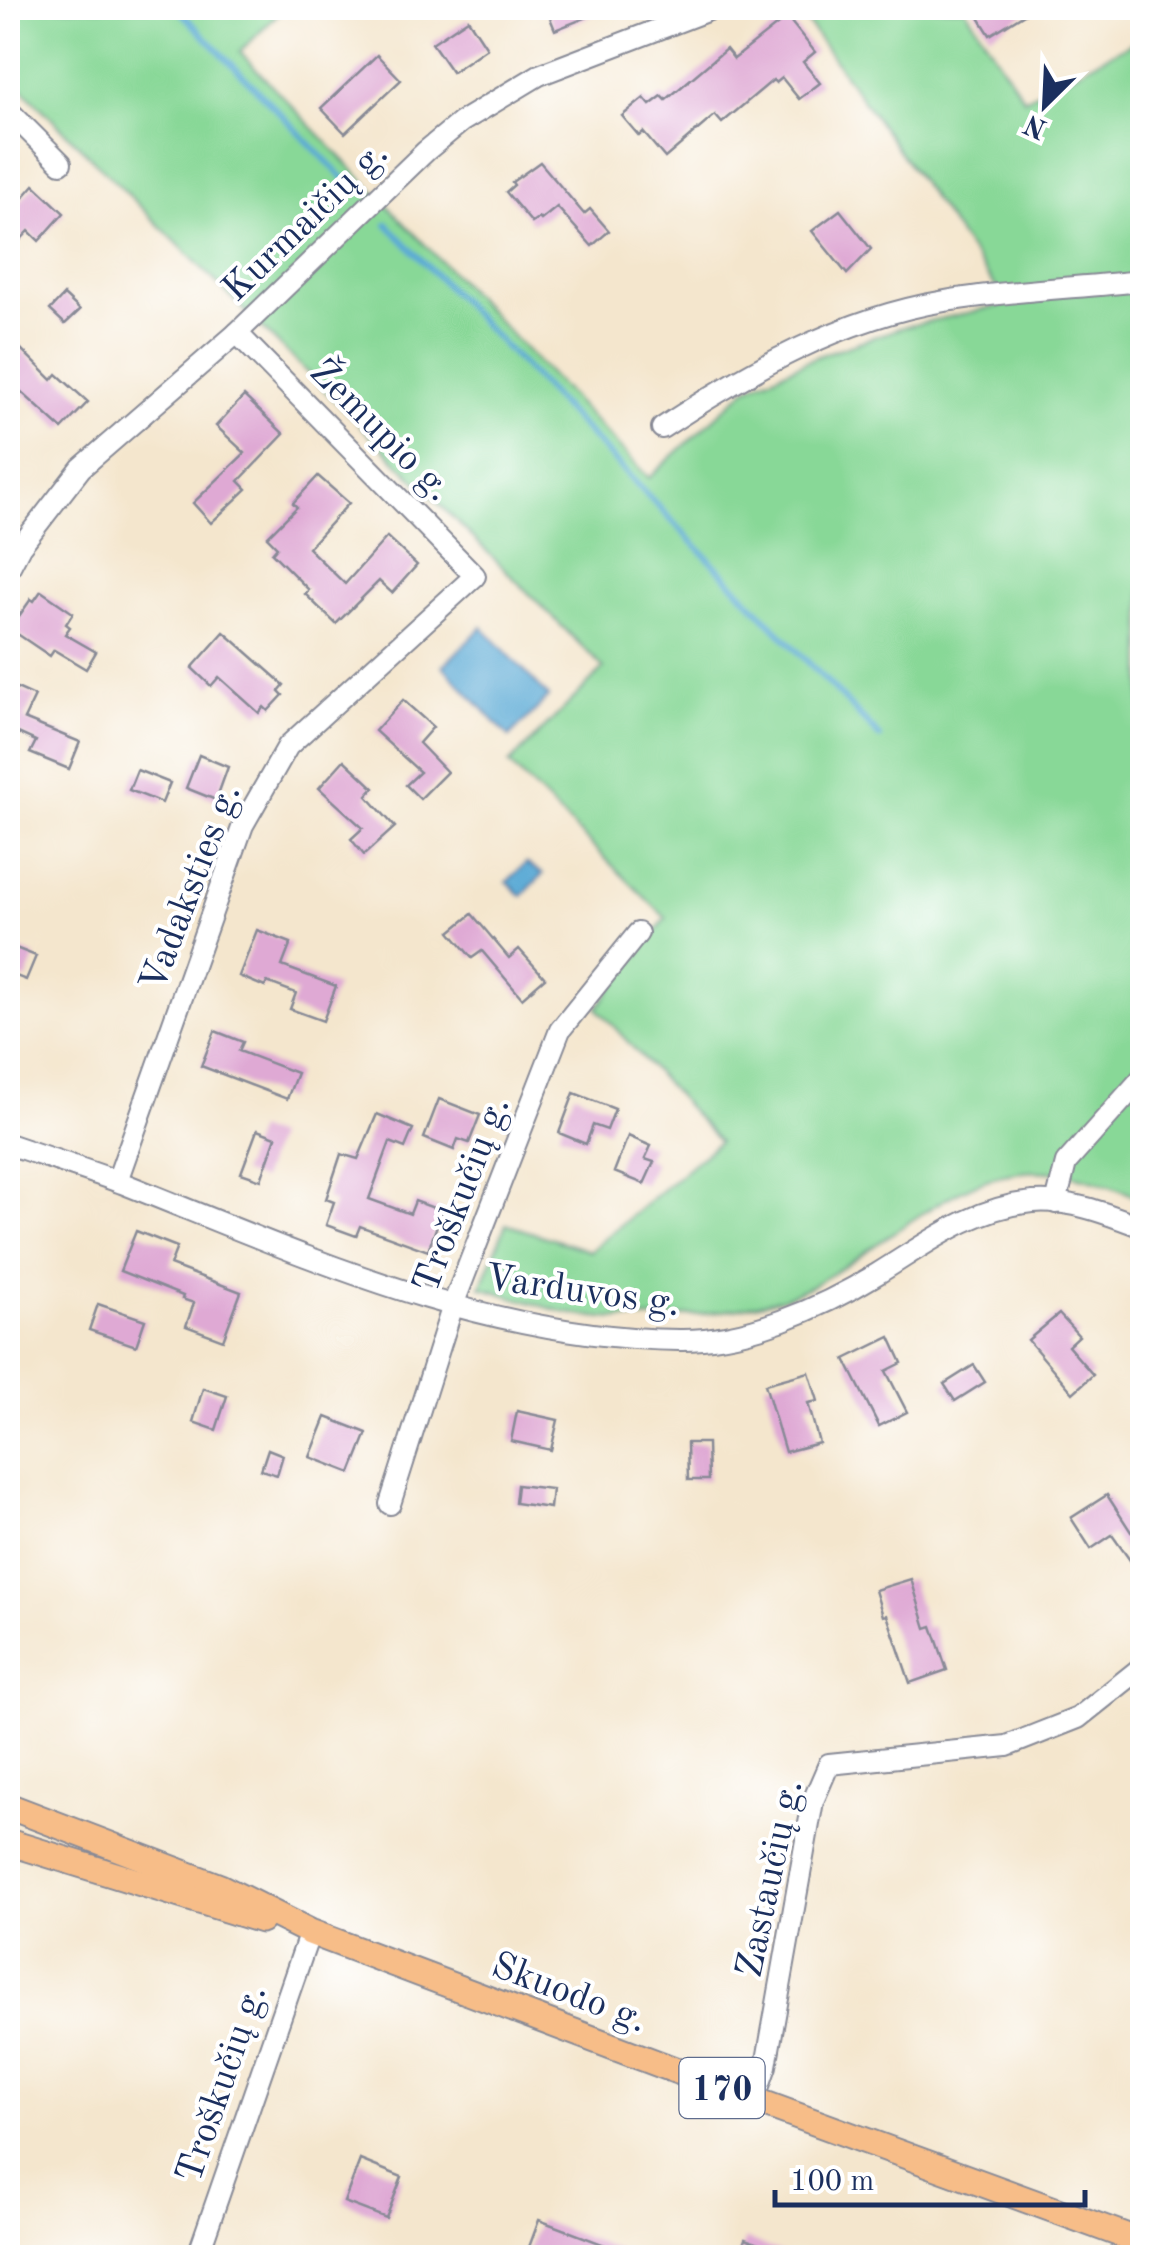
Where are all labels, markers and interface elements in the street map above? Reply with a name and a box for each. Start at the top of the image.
north arrow [995,55,1095,155]
text: N [1020,108,1052,142]
street label: Kurmaičių g. [216,135,396,310]
street label: Žemupio g. [302,348,463,509]
street label: Vadaksties g. [135,779,249,997]
street label: Troškučių g. [408,1092,518,1299]
street label: Varduvos g. [483,1260,682,1324]
street label: Zastaučių g. [731,1776,810,1981]
street label: Skuodo g. [486,1947,652,2041]
street label: Troškučių g. [171,1980,275,2188]
road number: 170 [680,2058,764,2118]
scale bar [775,2145,1085,2207]
text: 100 m [790,2167,874,2197]

